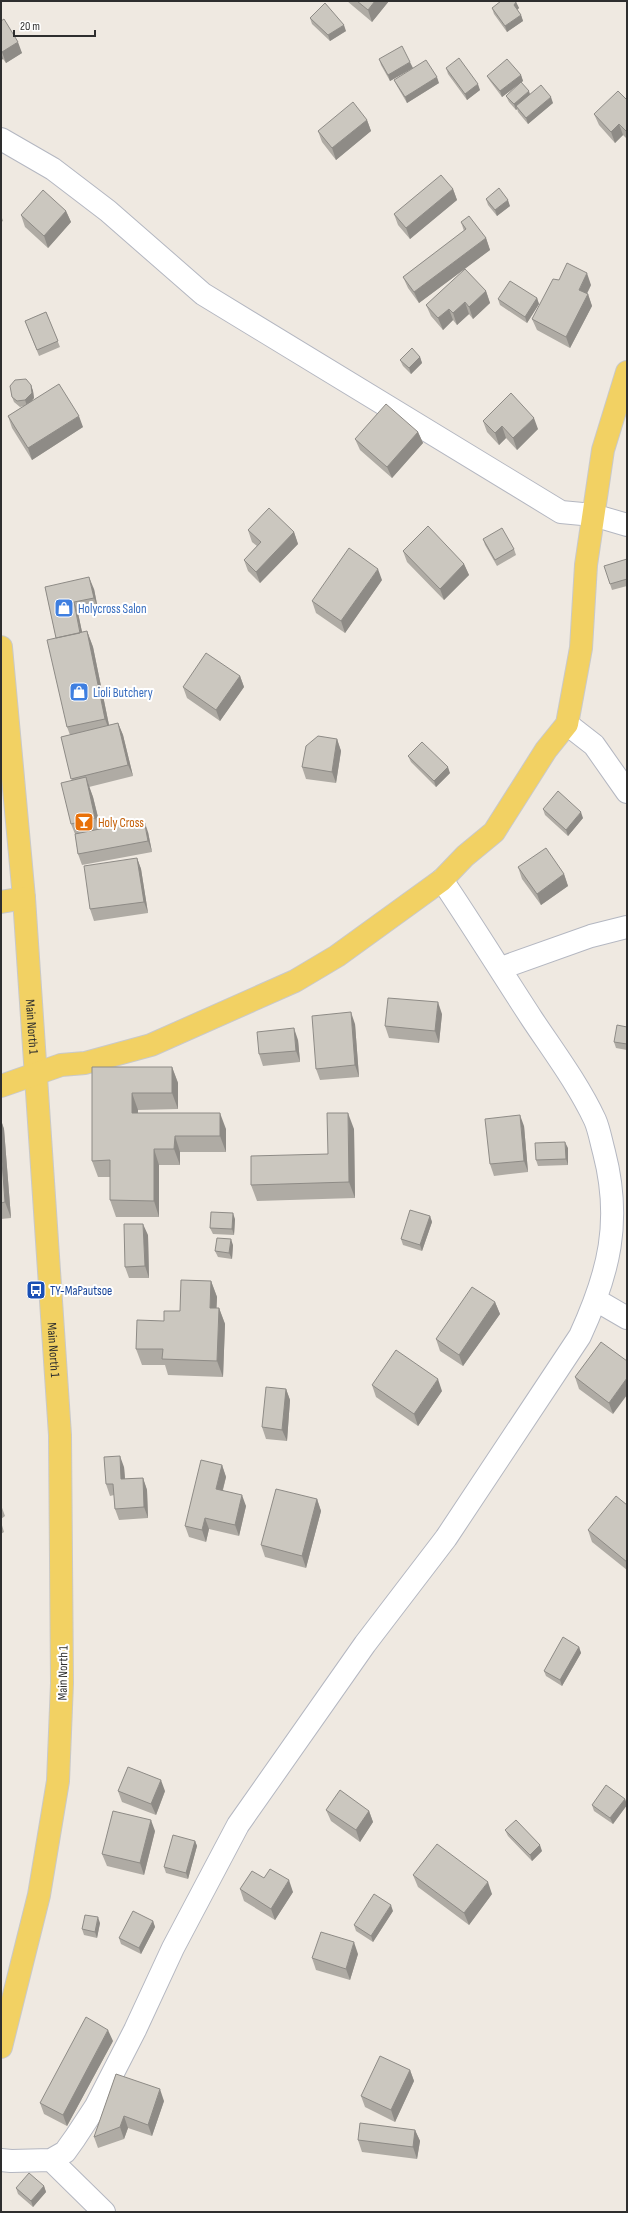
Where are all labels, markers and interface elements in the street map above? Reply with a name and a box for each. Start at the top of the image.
scale bar [14,12,95,38]
text: 20 m [20,19,40,34]
shop icon: Holycross Salon [53,597,75,619]
place label: Holycross Salon [78,601,147,617]
shop icon: Lioli Butchery [68,681,90,703]
place label: Lioli Butchery [93,685,153,701]
bar icon: Holy Cross [73,811,95,833]
place label: Holy Cross [98,815,144,831]
street label: Main North 1 [22,999,41,1055]
bus stop icon: TY-MaPautsoe [25,1279,47,1301]
place label: TY-MaPautsoe [50,1283,112,1299]
street label: Main North 1 [43,1322,63,1378]
street label: Main North 1 [55,1645,71,1701]

